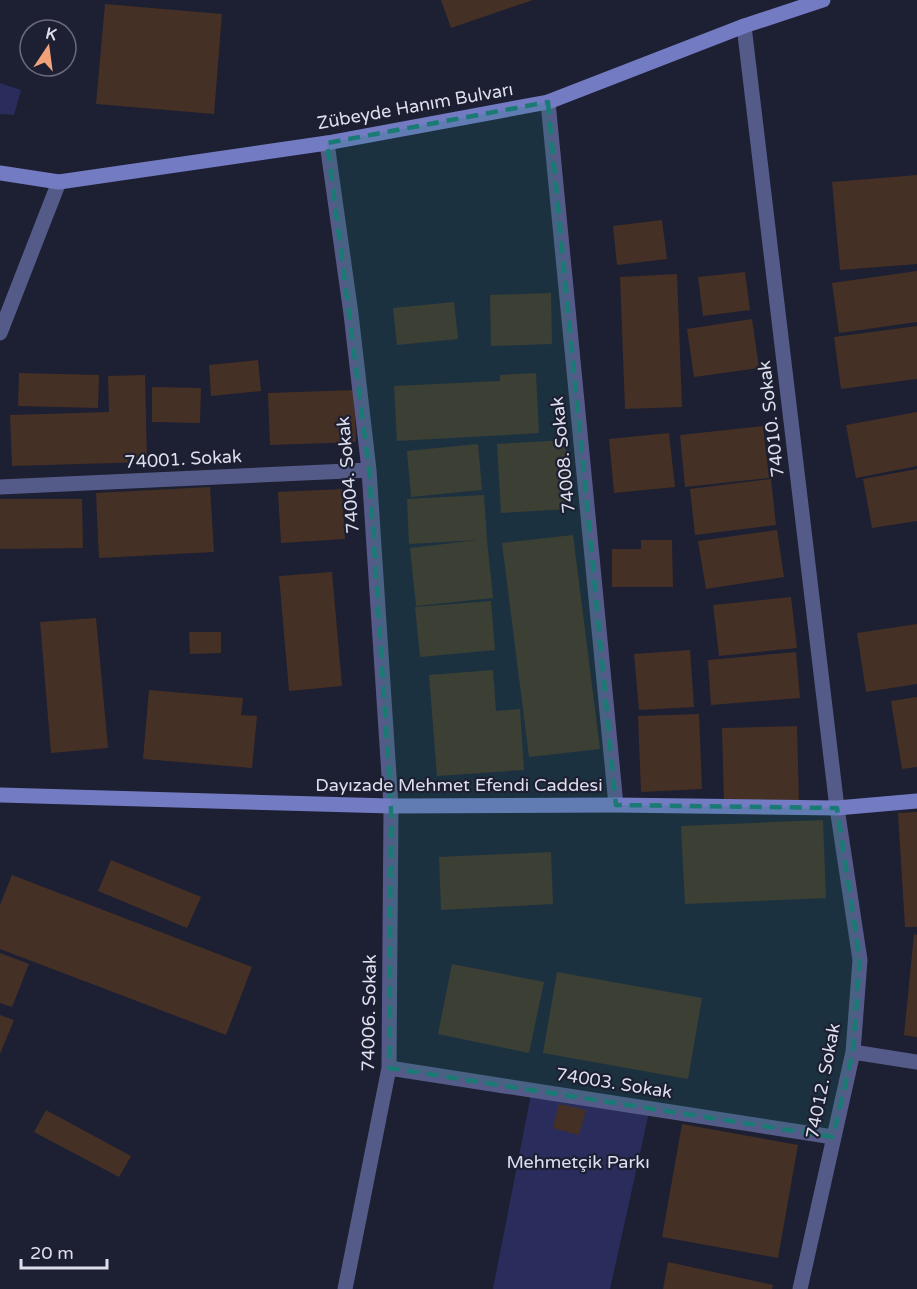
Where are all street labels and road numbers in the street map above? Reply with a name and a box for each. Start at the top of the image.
street label: Zübeyde Hanım Bulvarı [315,78,515,134]
street label: 74010. Sokak [753,359,789,479]
street label: 74008. Sokak [546,395,580,515]
street label: 74004. Sokak [332,415,364,534]
street label: 74001. Sokak [124,445,242,473]
street label: Dayızade Mehmet Efendi Caddesi [315,774,603,796]
street label: 74006. Sokak [357,954,381,1072]
street label: 74012. Sokak [801,1021,845,1141]
street label: 74003. Sokak [554,1063,674,1103]

